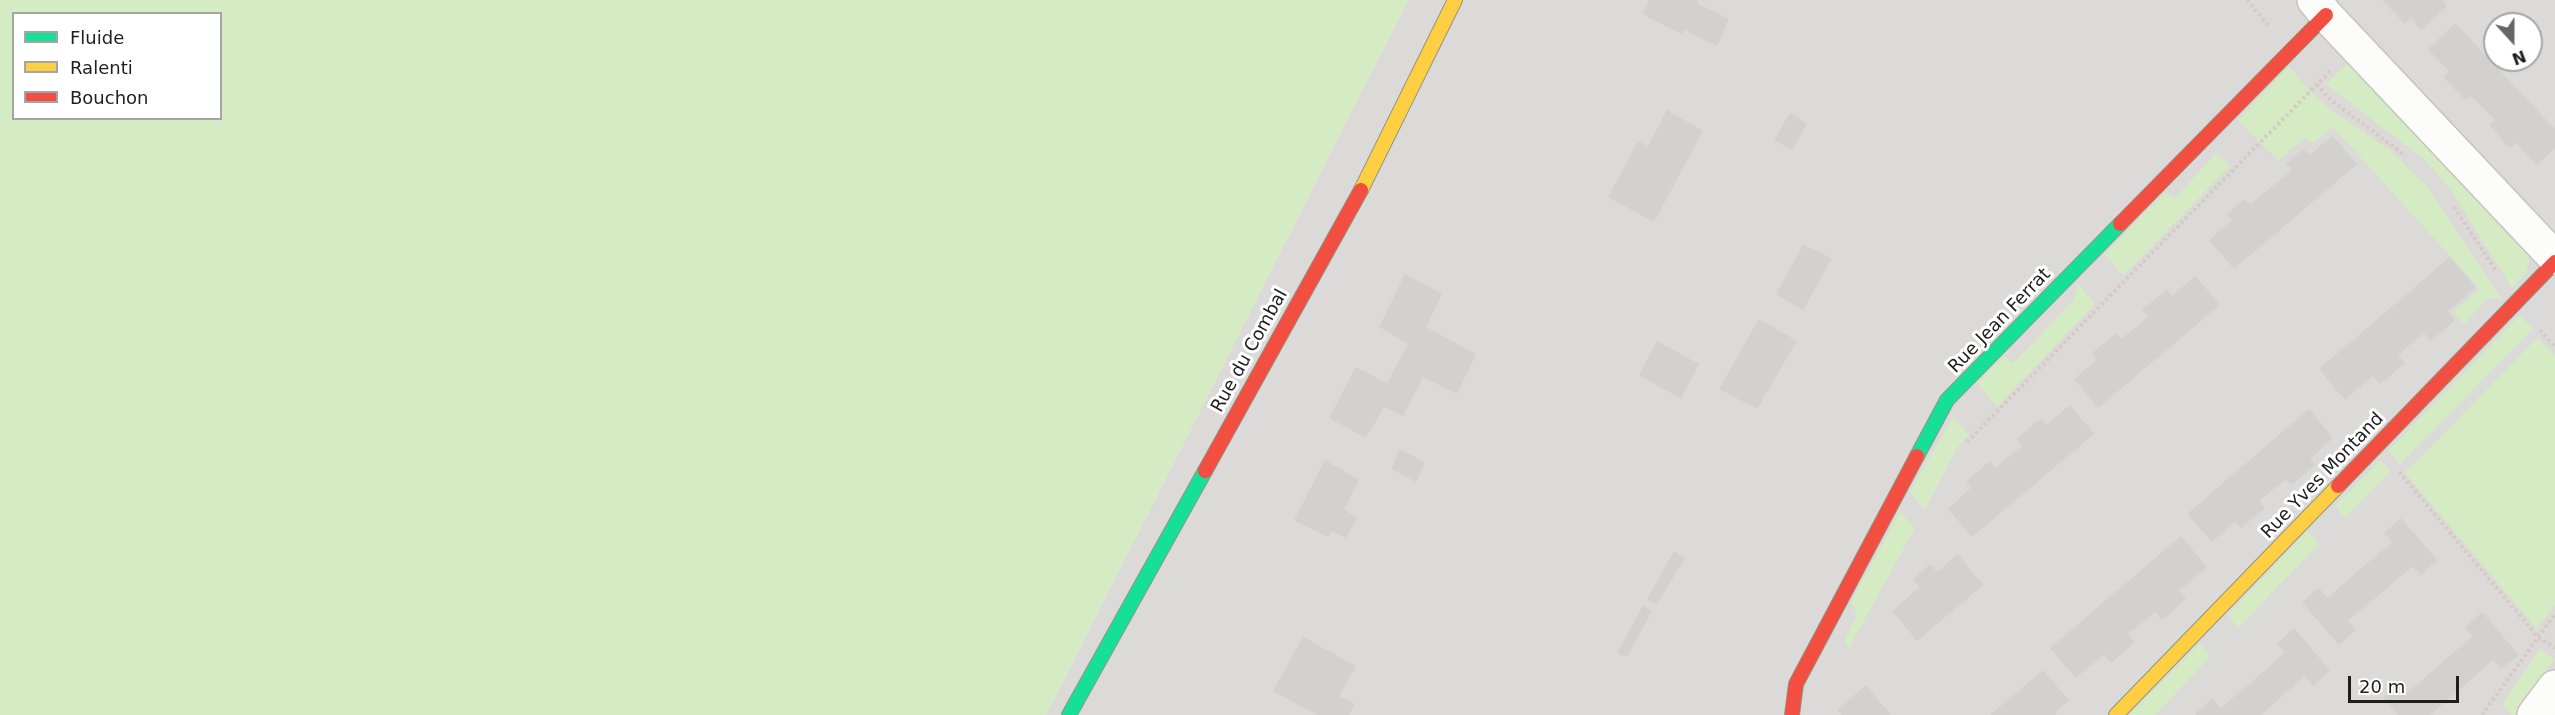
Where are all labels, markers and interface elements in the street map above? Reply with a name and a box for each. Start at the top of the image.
legend [12,12,222,120]
north arrow [2483,12,2543,72]
text: Fluide [70,27,124,48]
text: N [2509,46,2529,69]
text: Ralenti [70,57,133,78]
text: Bouchon [70,87,149,108]
street label: Rue Jean Ferrat [1944,264,2056,378]
street label: Rue du Combal [1207,286,1293,416]
street label: Rue Yves Montand [2257,409,2389,543]
scale bar [2351,664,2462,702]
text: 20 m [2359,676,2405,697]

